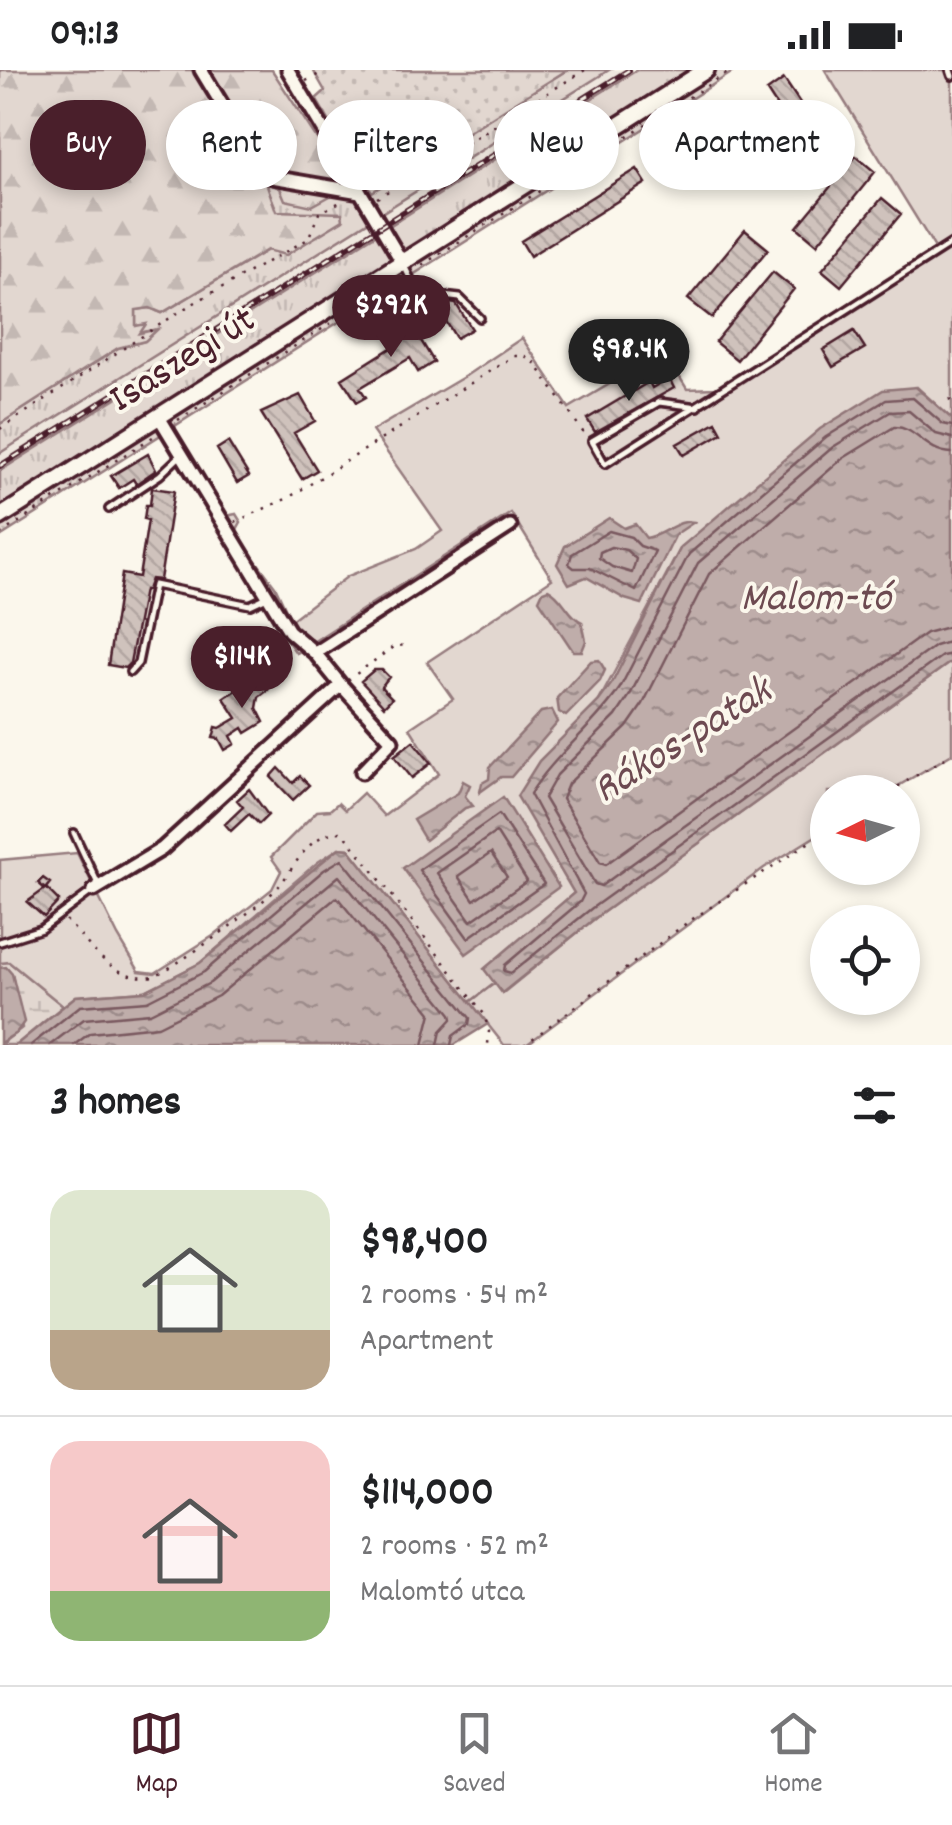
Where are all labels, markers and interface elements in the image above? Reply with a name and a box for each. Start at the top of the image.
text: 09:13 [50,8,120,63]
chip: Buy [30,100,146,190]
chip: Rent [166,100,297,190]
chip: Filters [317,100,474,190]
chip: New [494,100,619,190]
chip: Apartment [639,100,855,190]
pin: $292K [321,275,461,360]
text: $292K [354,284,428,330]
street label: Isaszegi út [100,294,268,430]
pin: $98.4K [548,319,710,404]
text: $98.4K [590,328,668,374]
water label: Malom-tó [741,571,896,631]
pin: $114K [172,626,312,711]
text: $114K [213,635,271,681]
water label: Rákos-patak [583,662,788,822]
north arrow [810,775,920,885]
map controls [810,775,920,1015]
button: locate [810,905,920,1015]
text: 3 homes [50,1075,181,1135]
icon: filters [847,1078,902,1133]
text: $98,400 [360,1214,489,1274]
icon: home [130,1230,250,1350]
text: 2 rooms · 54 m² [360,1274,548,1320]
text: Apartment [360,1320,494,1366]
text: $114,000 [360,1465,494,1525]
icon: home [130,1481,250,1601]
text: 2 rooms · 52 m² [360,1525,549,1571]
text: Malomtó utca [360,1571,524,1617]
tab: Map [129,1706,184,1806]
tab: Saved [443,1706,506,1806]
tab: Home [764,1706,823,1806]

